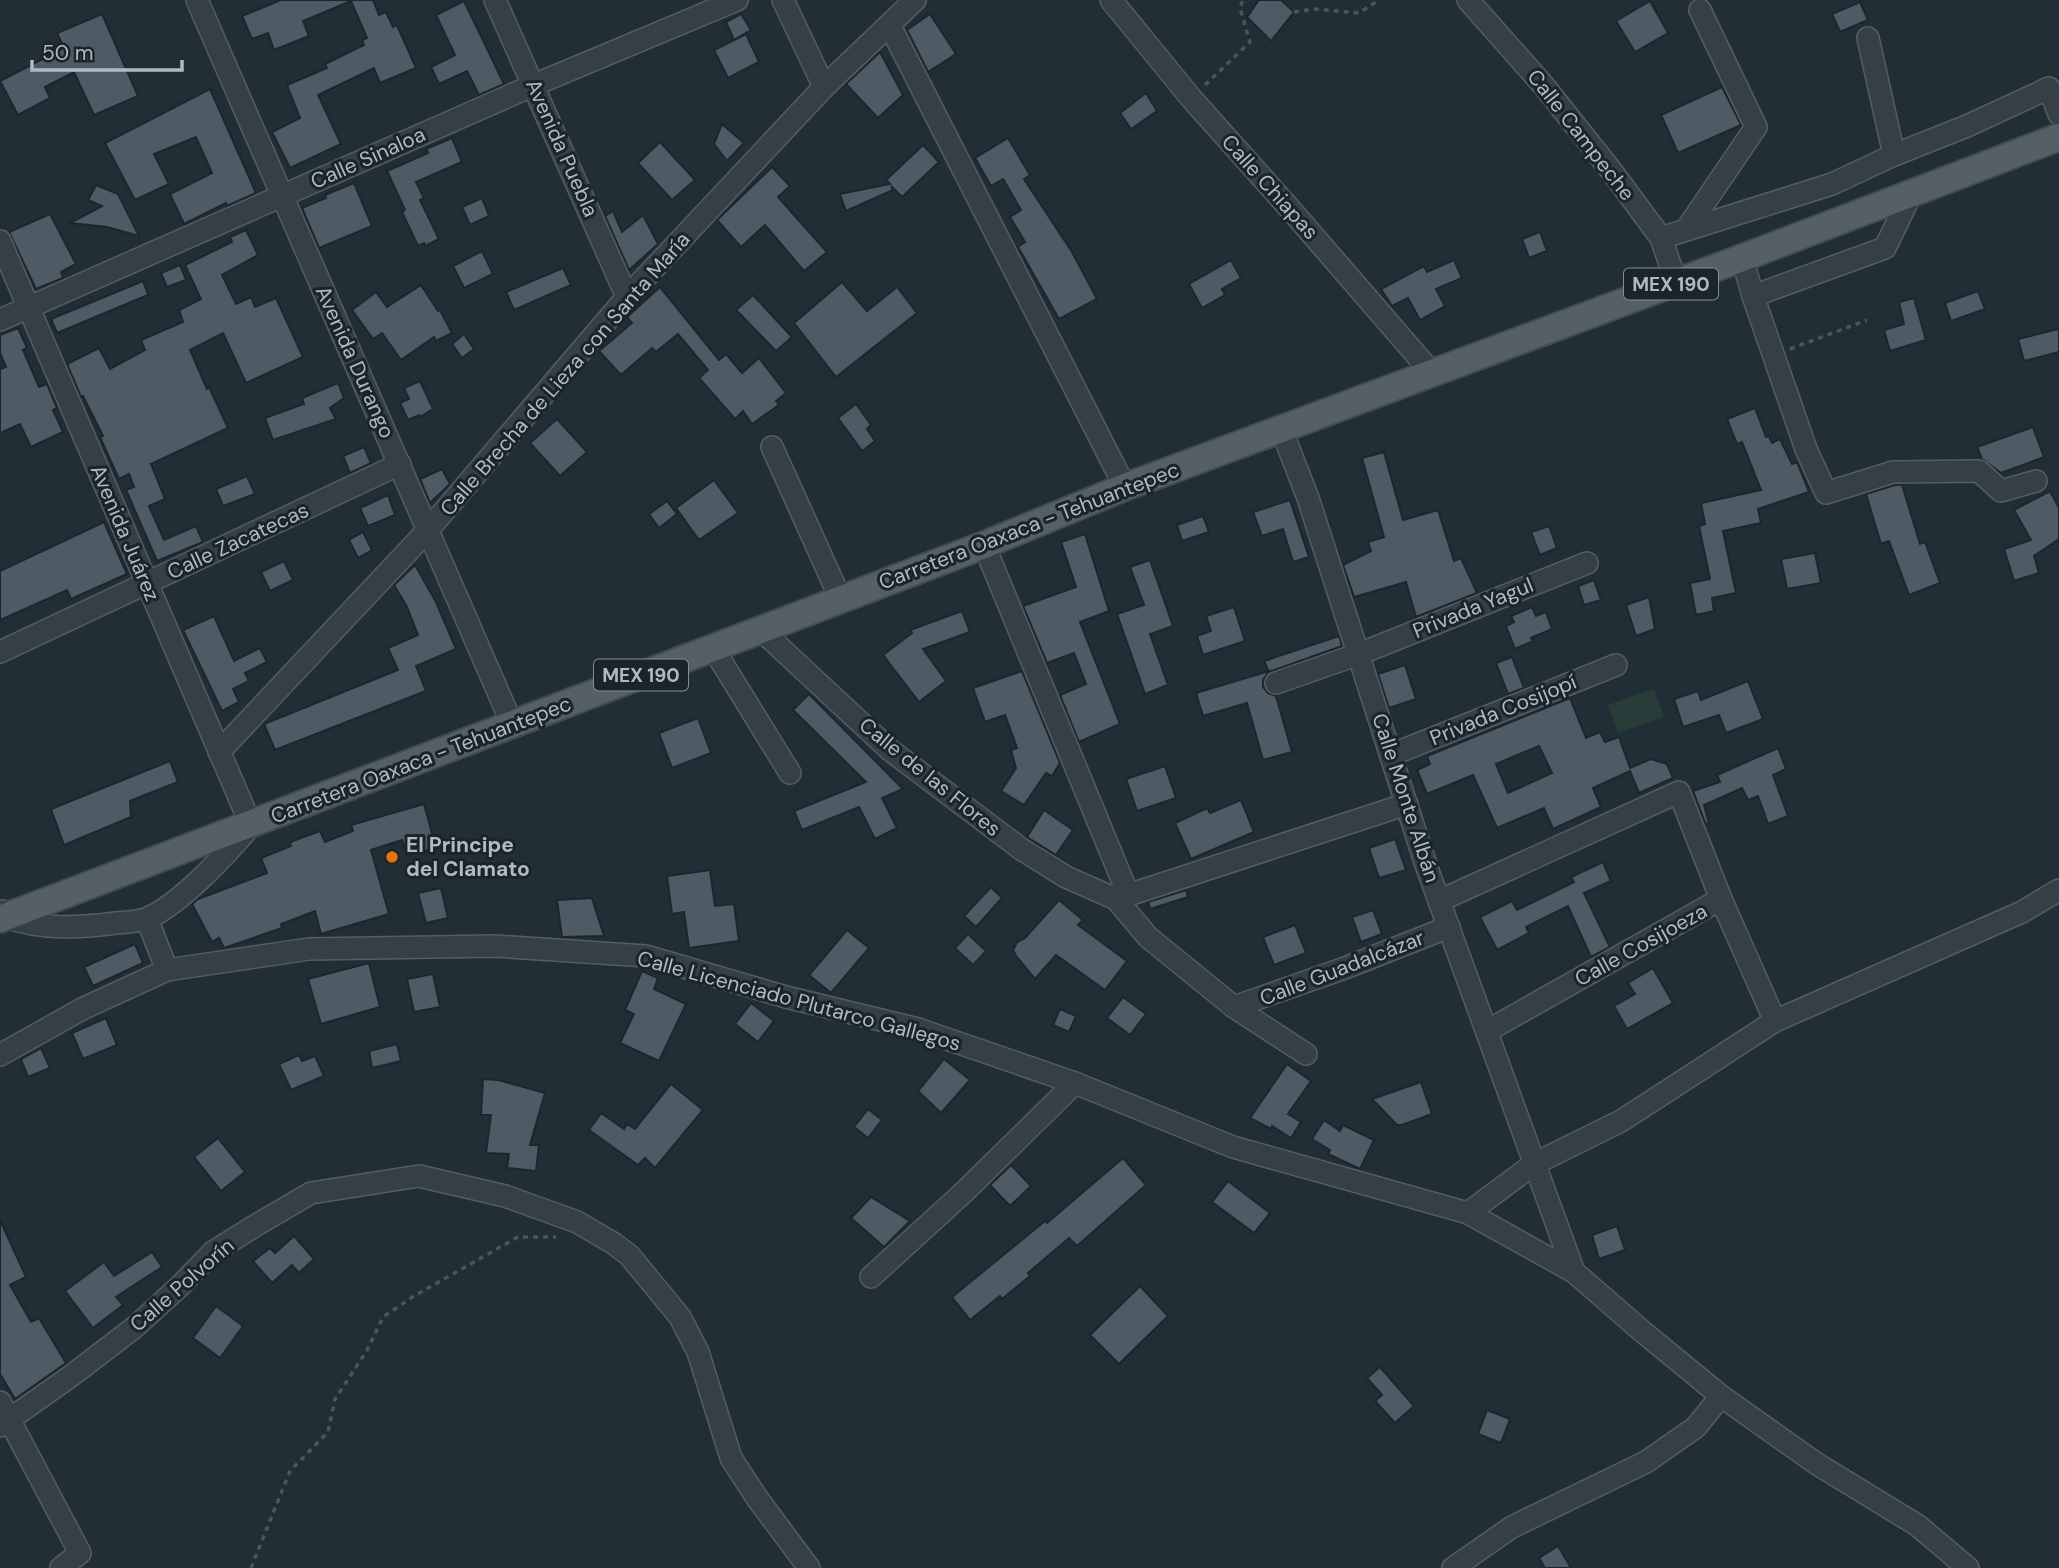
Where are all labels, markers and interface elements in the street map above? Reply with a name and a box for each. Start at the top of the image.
scale bar [32,28,182,72]
text: 50 m [42,39,93,67]
street label: Calle Campeche [1521,63,1641,207]
street label: Avenida Puebla [519,75,605,221]
street label: Calle Sinaloa [306,120,430,196]
street label: Calle Chiapas [1215,129,1325,245]
street label: Calle Brecha de Lieza con Santa María [434,226,696,522]
road number: MEX 190 [1624,268,1718,300]
street label: Avenida Durango [309,281,401,443]
street label: Carretera Oaxaca - Tehuantepec [875,456,1183,596]
street label: Avenida Juárez [84,461,166,605]
street label: Calle Zacatecas [163,496,313,586]
street label: Privada Yagul [1409,571,1537,645]
road number: MEX 190 [594,660,688,690]
street label: Privada Cosijopí [1426,668,1581,752]
street label: Carretera Oaxaca - Tehuantepec [267,690,575,830]
street label: Calle Monte Albán [1365,710,1447,886]
street label: Calle de las Flores [853,711,1007,843]
place label: El Principe del Clamato [406,831,530,883]
marker: El Principe del Clamato [384,849,400,865]
street label: Calle Cosijoeza [1570,897,1712,993]
street label: Calle Guadalcázar [1256,924,1429,1012]
street label: Calle Licenciado Plutarco Gallegos [634,944,964,1058]
street label: Calle Polvorín [124,1232,240,1338]

